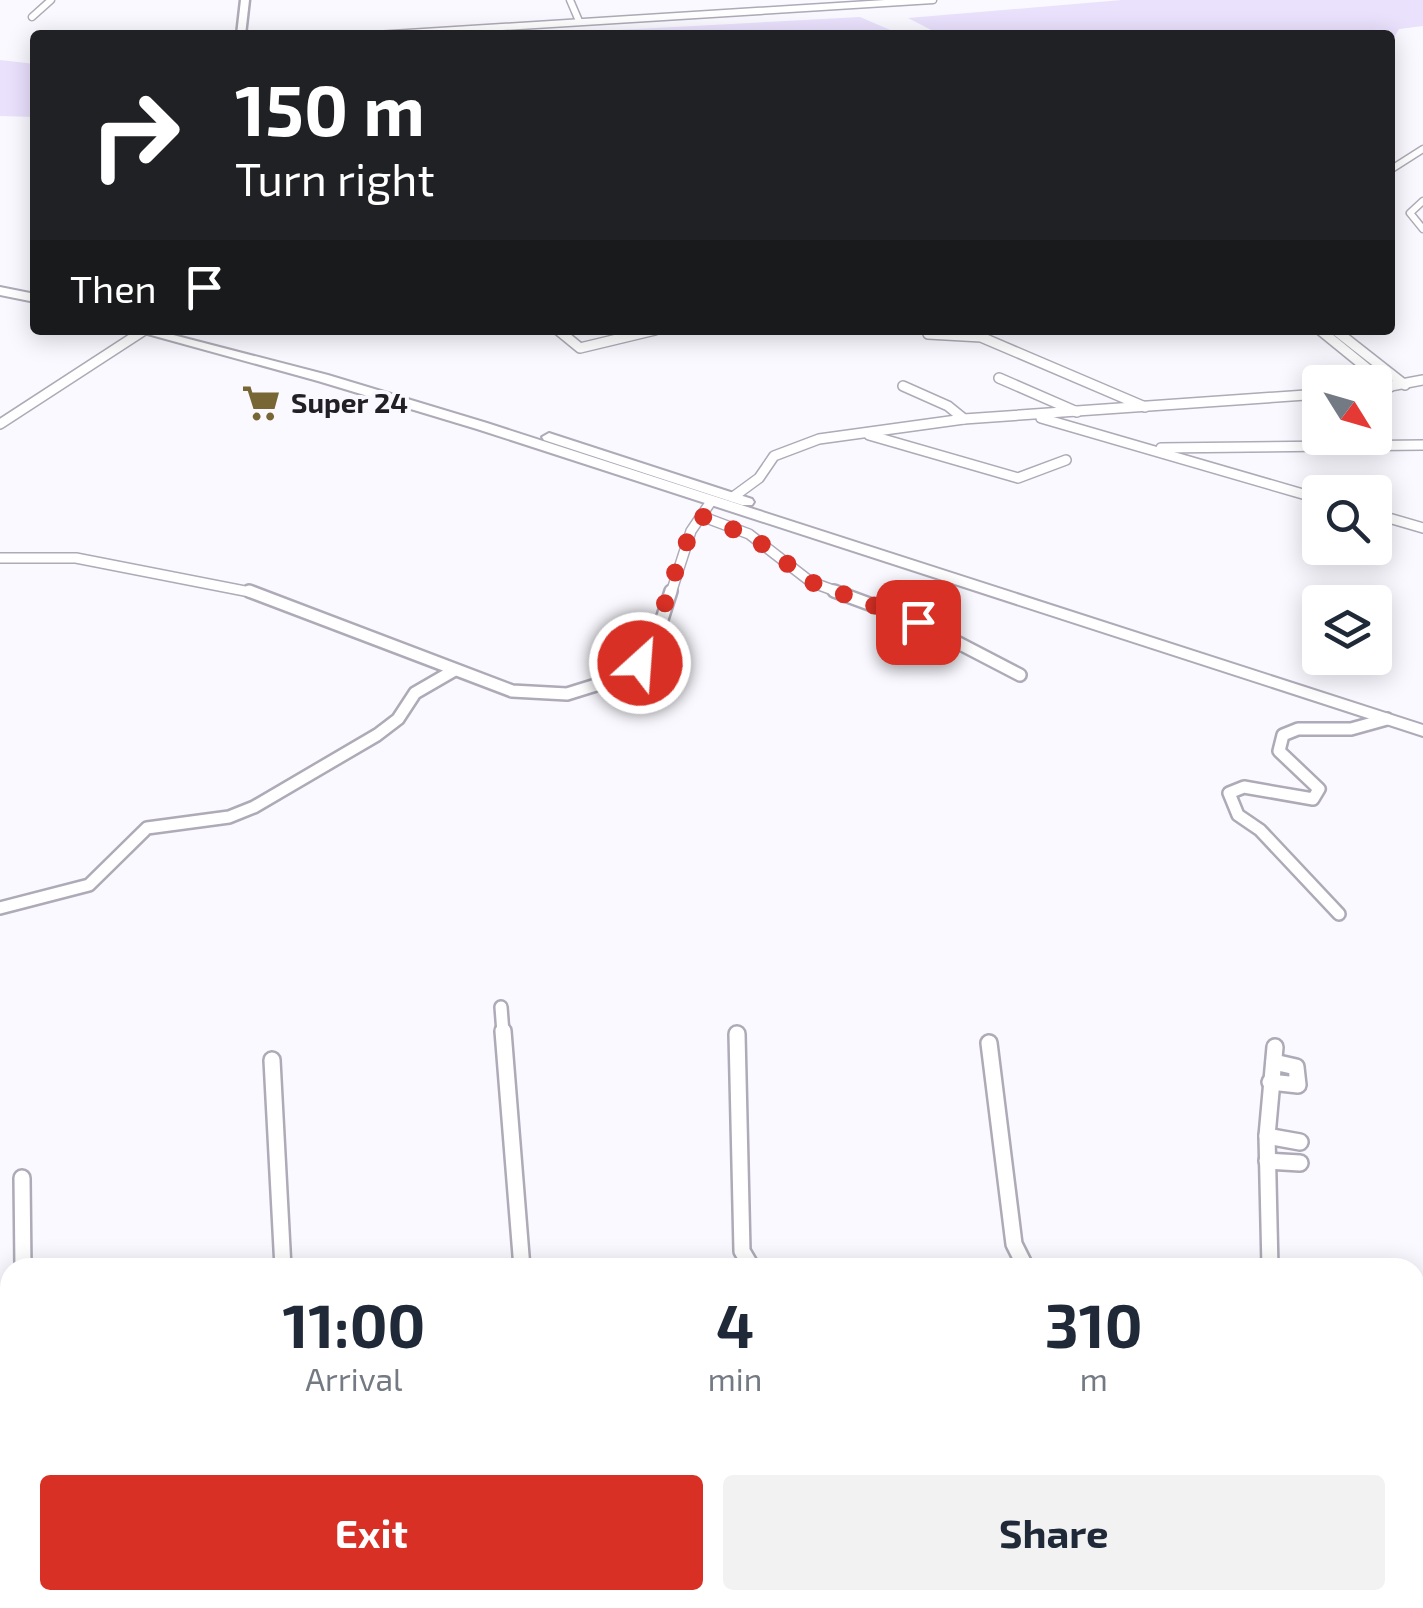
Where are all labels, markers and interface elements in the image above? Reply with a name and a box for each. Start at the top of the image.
text: 150 m [235,66,425,150]
icon: right [70,70,200,200]
text: Turn right [235,151,435,205]
icon: arrive [177,260,232,315]
text: Then [70,265,157,311]
north arrow [1302,365,1392,455]
map controls [1302,365,1392,675]
supermarket icon: Super 24 [240,382,282,424]
place label: Super 24 [291,385,408,419]
button: search [1302,475,1392,565]
pin [876,580,961,665]
button: layers [1302,585,1392,675]
icon: arrive [891,595,946,650]
position arrow [588,611,692,715]
text: 11:00 [282,1288,425,1360]
text: 4 [716,1288,754,1360]
text: 310 [1045,1288,1143,1360]
text: Arrival [305,1359,403,1397]
text: min [708,1359,762,1397]
text: m [1080,1359,1108,1397]
button: Exit [40,1475,703,1590]
button: Share [723,1475,1385,1590]

